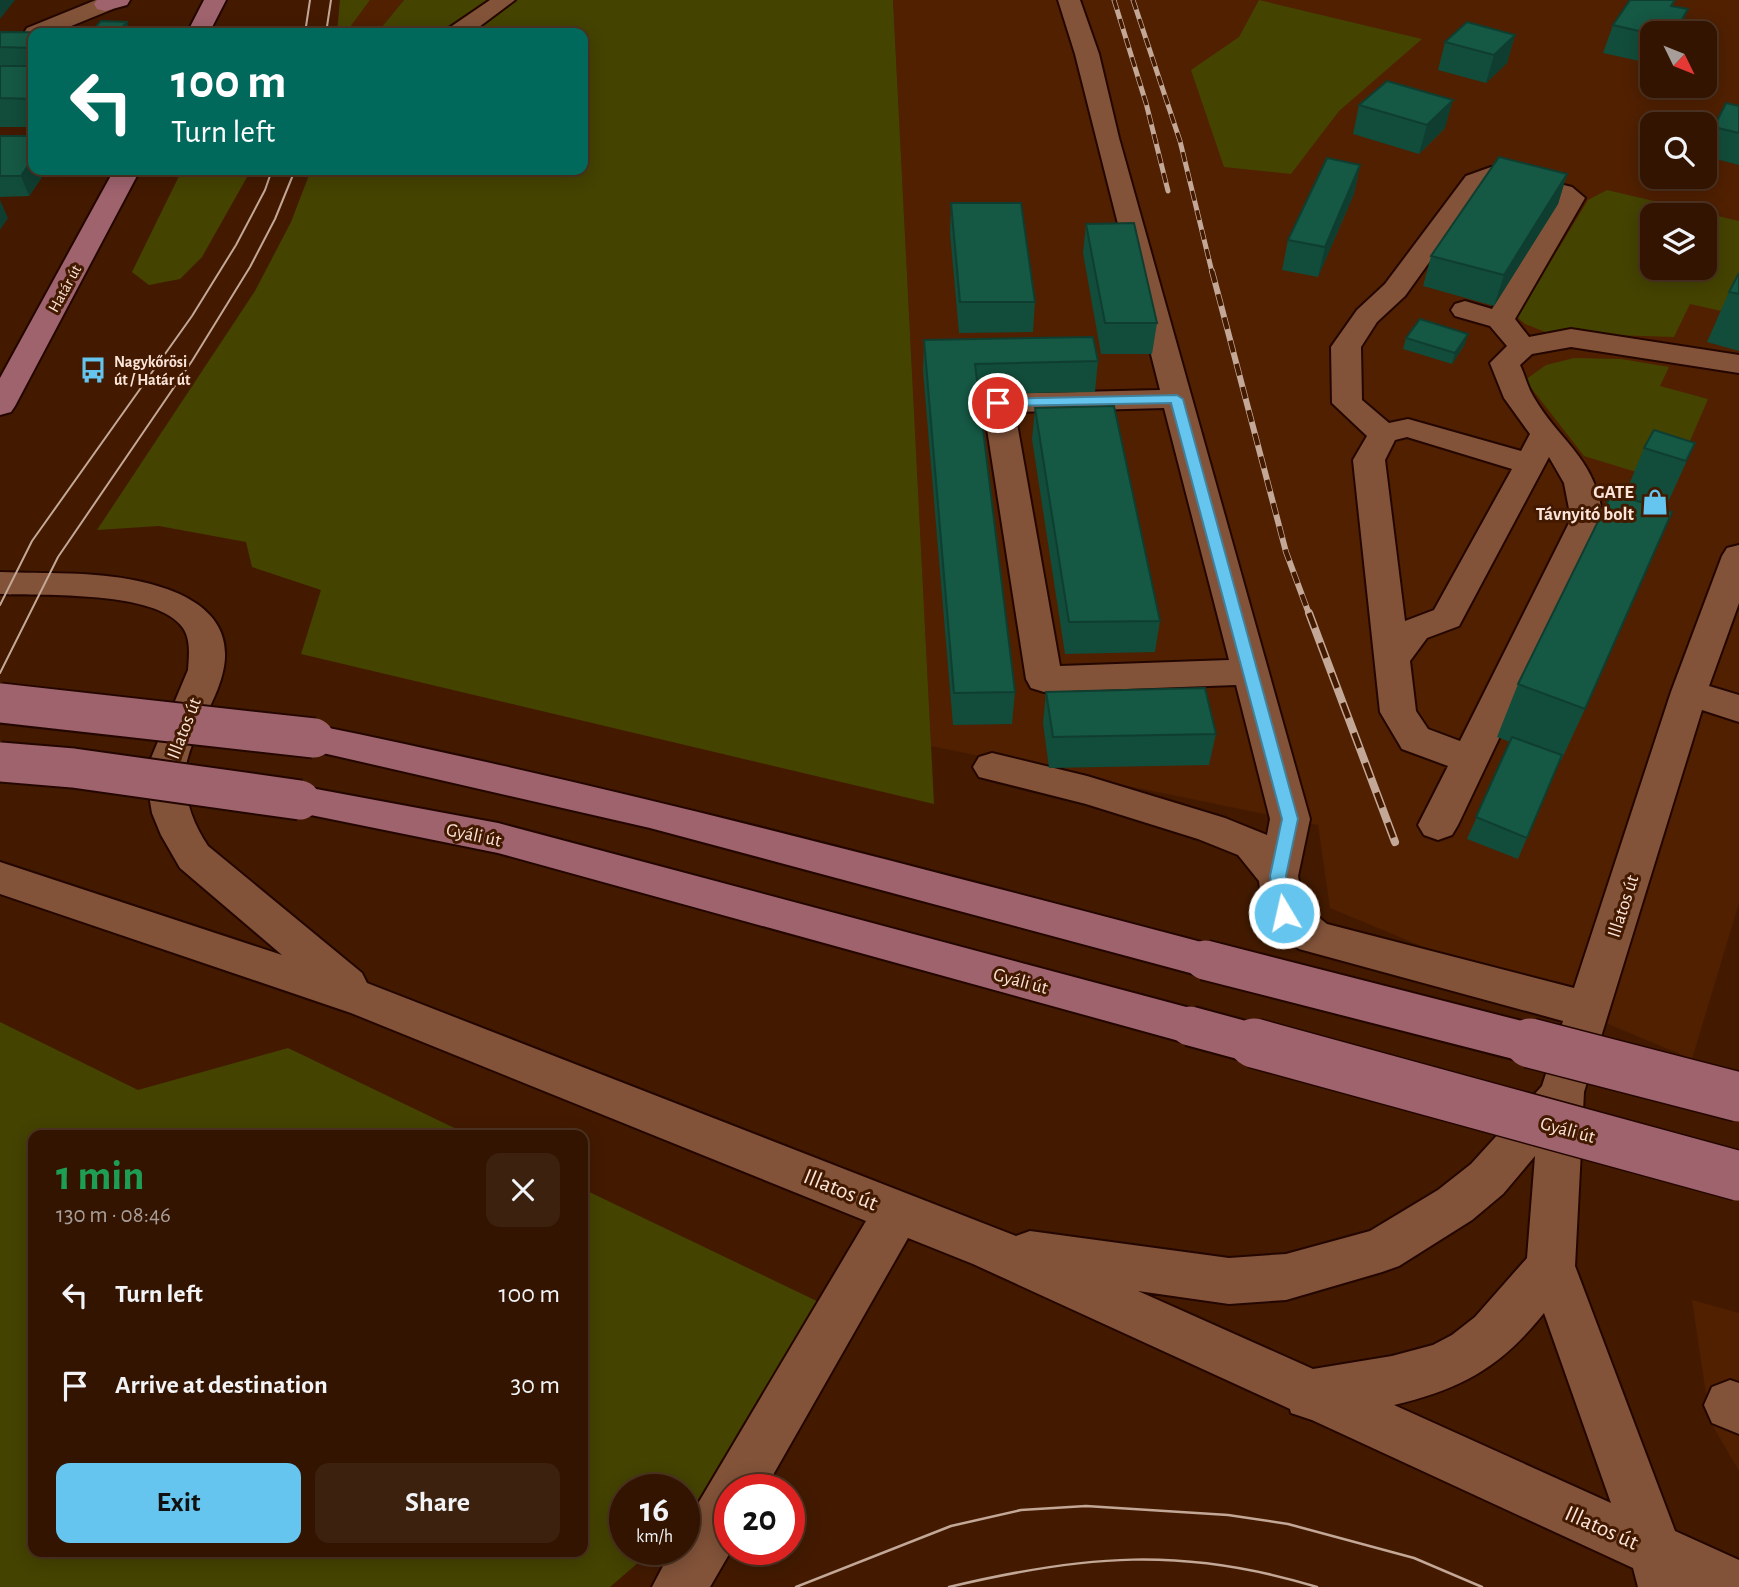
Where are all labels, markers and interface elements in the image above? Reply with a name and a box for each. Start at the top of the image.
north arrow [1640,21,1717,98]
map controls [1640,21,1717,280]
icon: left [56,56,147,147]
text: 100 m [171,58,287,107]
button: search [1640,112,1717,189]
text: Turn left [171,116,275,148]
button: layers [1640,203,1717,280]
street label: Határ út [45,262,84,315]
place label: Nagykőrösi út / Határ út [114,354,191,388]
bus stop icon: Nagykőrösi út / Határ út [78,355,108,385]
pin [968,373,1028,433]
icon: arrive [979,384,1017,422]
place label: GATE Távnyitó bolt [1536,483,1635,524]
shop icon: GATE Távnyitó bolt [1640,487,1670,517]
street label: Illatos út [164,695,205,762]
street label: Gyáli út [444,820,503,851]
street label: Illatos út [1604,873,1642,940]
position arrow [1247,876,1321,950]
street label: Gyáli út [991,965,1050,998]
street label: Gyáli út [1538,1114,1597,1147]
button: close [486,1153,560,1227]
text: 1 min [56,1155,145,1197]
street label: Illatos út [800,1165,881,1216]
text: 130 m · 08:46 [56,1204,171,1227]
icon: left [56,1276,94,1314]
text: Turn left [115,1281,203,1307]
text: 100 m [499,1281,560,1307]
icon: arrive [56,1367,94,1405]
text: Arrive at destination [115,1372,328,1398]
text: 30 m [510,1372,560,1398]
button: Exit [56,1463,301,1543]
button: Share [315,1463,560,1543]
speed limit sign: 20 [714,1474,805,1565]
text: 16 [640,1493,669,1528]
street label: Illatos út [1561,1502,1642,1555]
text: km/h [636,1528,673,1546]

